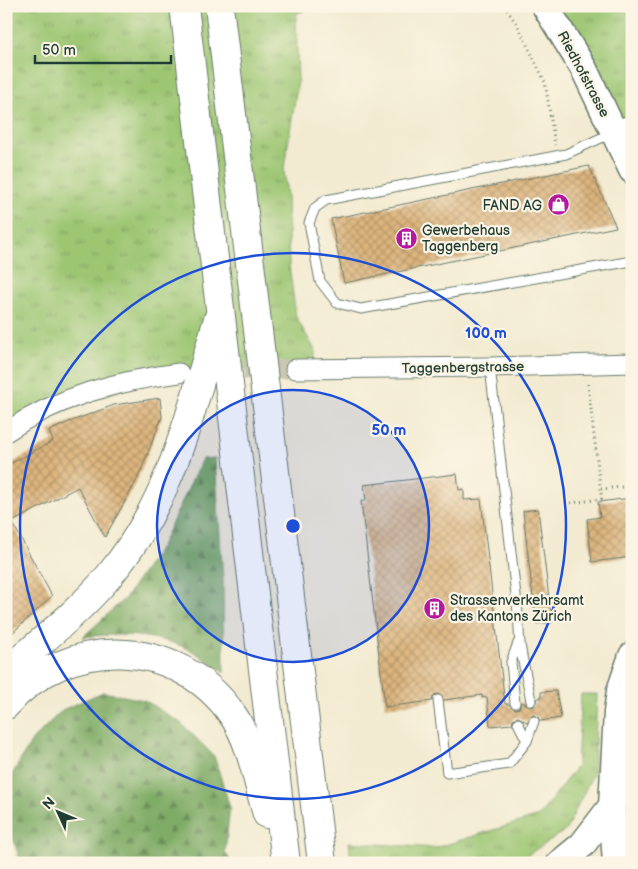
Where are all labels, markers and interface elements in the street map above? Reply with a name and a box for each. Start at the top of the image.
street label: Riedhofstrasse [554,28,613,120]
scale bar [35,32,171,64]
text: 50 m [42,41,76,60]
shop icon: FAND AG [546,193,570,217]
place label: FAND AG [483,197,542,214]
place label: Gewerbehaus Taggenberg [422,222,510,255]
building icon: Gewerbehaus Taggenberg [394,226,418,250]
text: 100 m [465,324,507,343]
street label: Taggenbergstrasse [402,358,524,377]
text: 50 m [372,421,407,440]
centre of rings [284,517,302,535]
place label: Strassenverkehrsamt des Kantons Zürich [450,592,585,625]
building icon: Strassenverkehrsamt des Kantons Zürich [422,596,446,620]
north arrow [32,786,82,836]
text: N [39,794,59,813]

